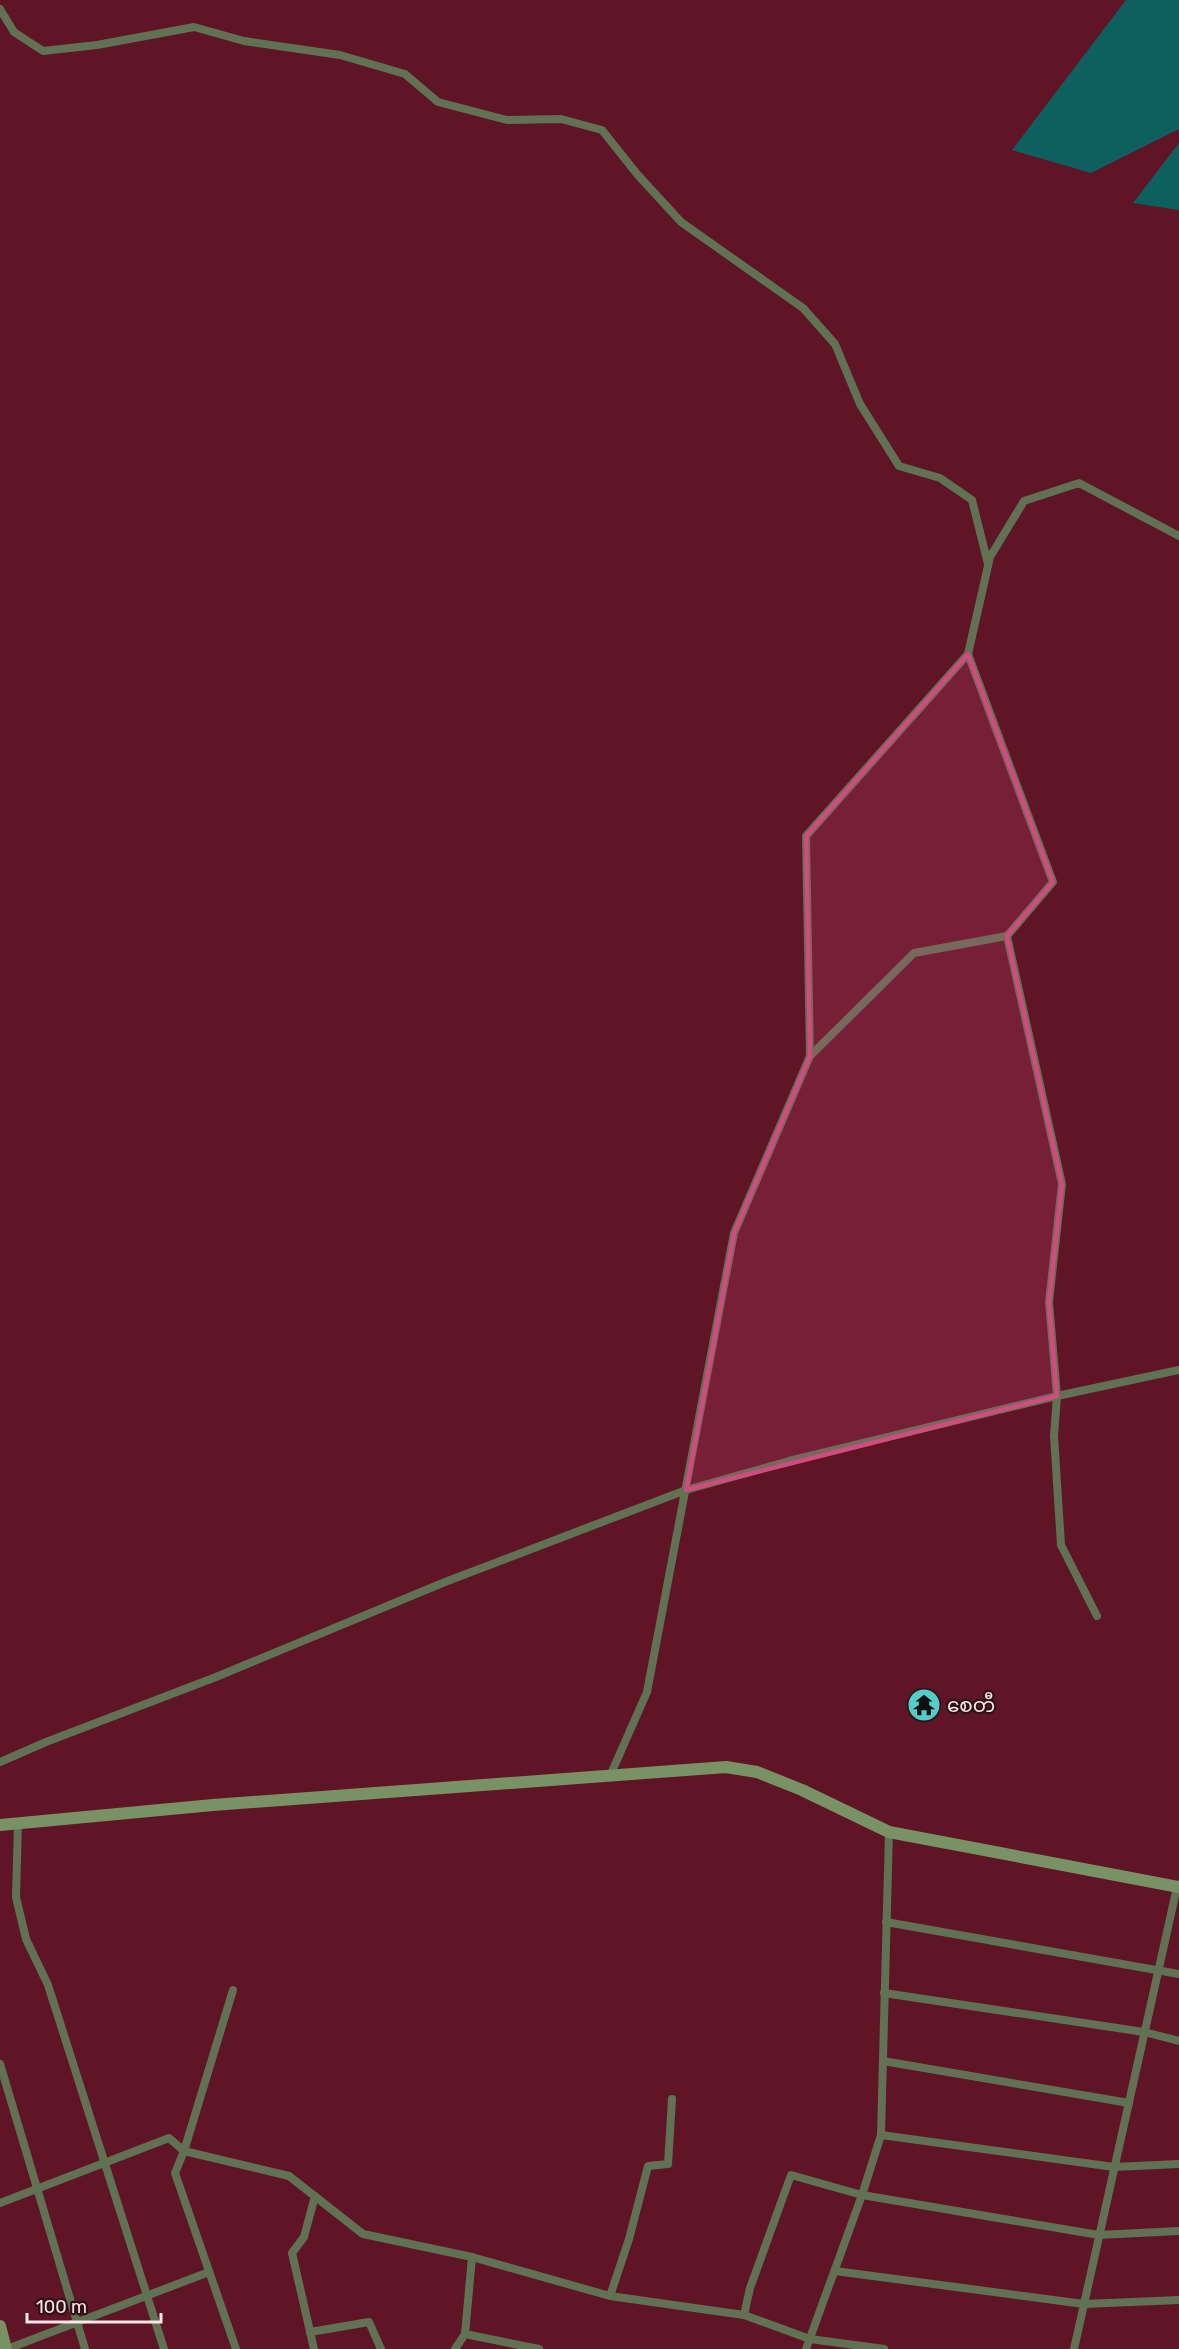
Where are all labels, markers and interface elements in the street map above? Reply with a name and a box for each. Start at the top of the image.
temple icon: စေတီ [906,1687,942,1723]
place label: စေတီ [947,1691,995,1717]
scale bar [27,2286,160,2324]
text: 100 m [36,2296,87,2318]

